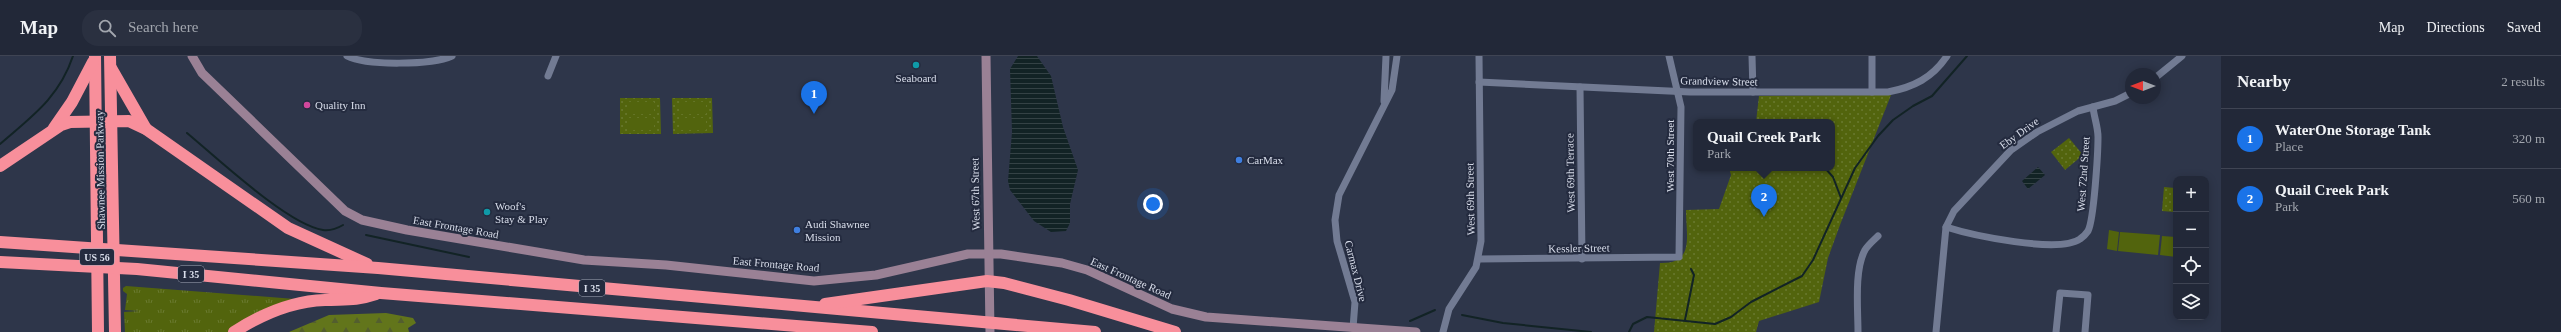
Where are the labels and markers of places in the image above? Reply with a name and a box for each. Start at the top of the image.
marker: Seaboard [911,60,921,70]
place label: Seaboard [896,72,937,84]
pin: 1 [801,81,827,114]
place label: Quality Inn [315,99,366,111]
marker: Quality Inn [302,100,312,110]
place label: CarMax [1247,154,1284,166]
marker: CarMax [1234,155,1244,165]
pin: 2 [1751,184,1777,217]
place label: Woof's Stay & Play [495,200,549,225]
marker: Woof's Stay & Play [482,207,492,217]
place label: Audi Shawnee Mission [805,218,870,243]
marker: Audi Shawnee Mission [792,225,802,235]

